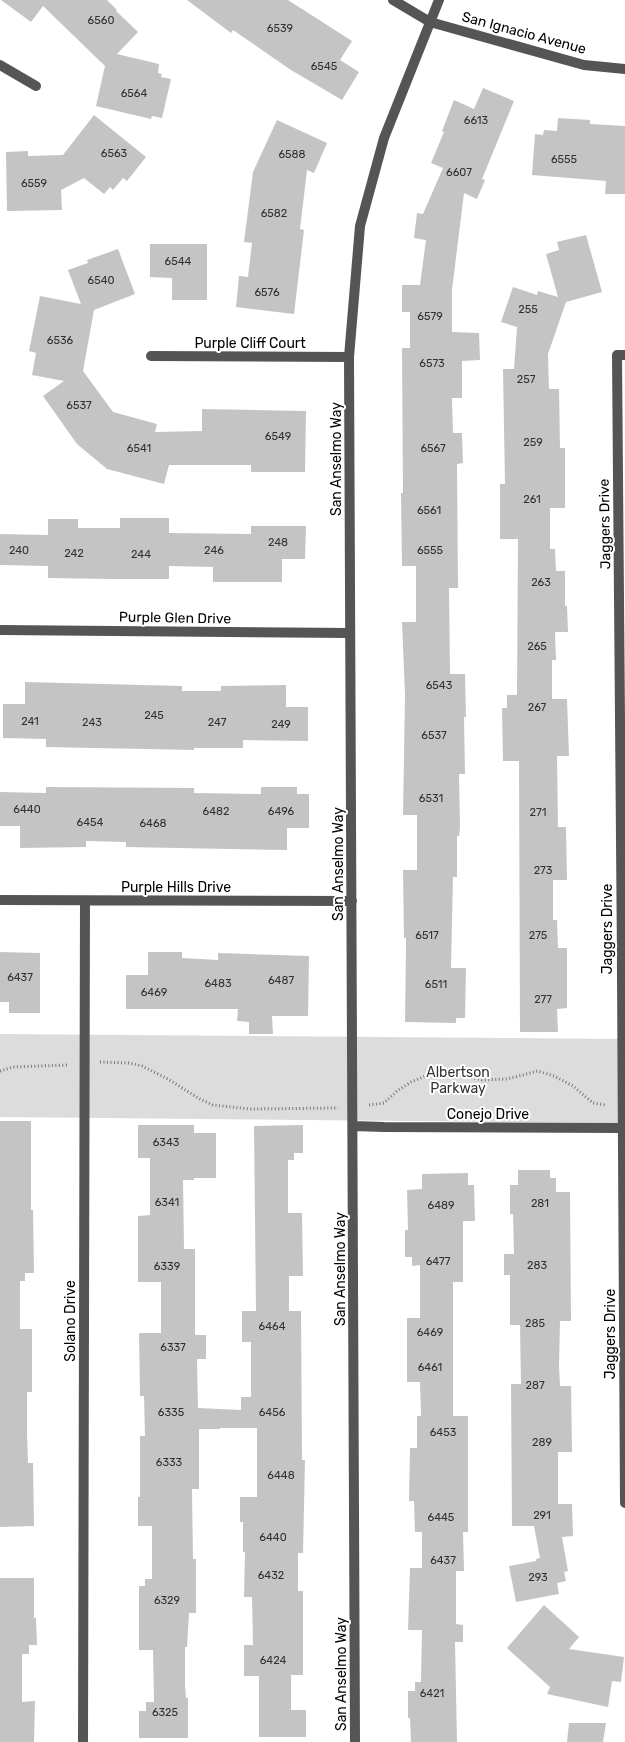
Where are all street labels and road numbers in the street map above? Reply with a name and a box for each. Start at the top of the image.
street label: San Ignacio Avenue [460,8,588,58]
street label: Purple Cliff Court [194,335,306,352]
street label: San Anselmo Way [328,402,345,516]
street label: Jaggers Drive [596,478,614,569]
street label: Purple Glen Drive [119,609,231,627]
street label: San Anselmo Way [330,807,347,921]
street label: Purple Hills Drive [121,879,231,896]
street label: Jaggers Drive [599,884,616,974]
street label: Conejo Drive [447,1106,529,1123]
street label: San Anselmo Way [332,1212,349,1326]
street label: Solano Drive [62,1280,79,1362]
street label: Jaggers Drive [602,1289,619,1379]
street label: San Anselmo Way [333,1617,350,1731]

